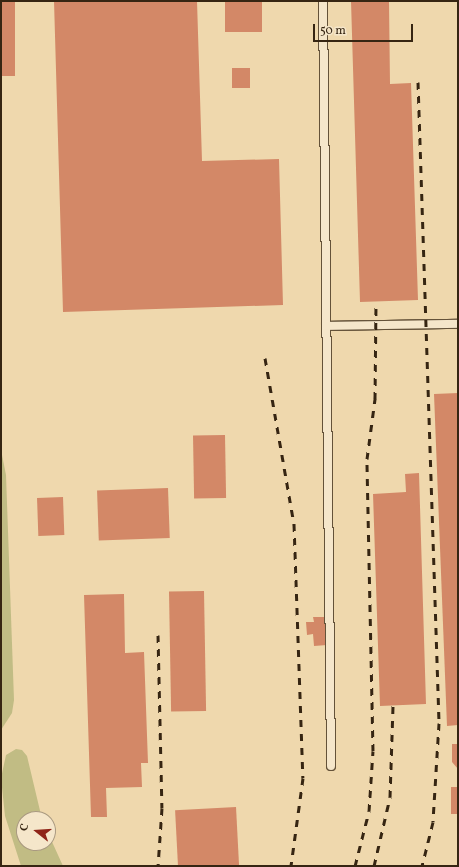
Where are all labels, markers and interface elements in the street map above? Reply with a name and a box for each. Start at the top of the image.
scale bar [315,16,415,42]
text: 50 m [320,23,346,39]
north arrow [16,811,56,851]
text: С [17,822,33,833]

